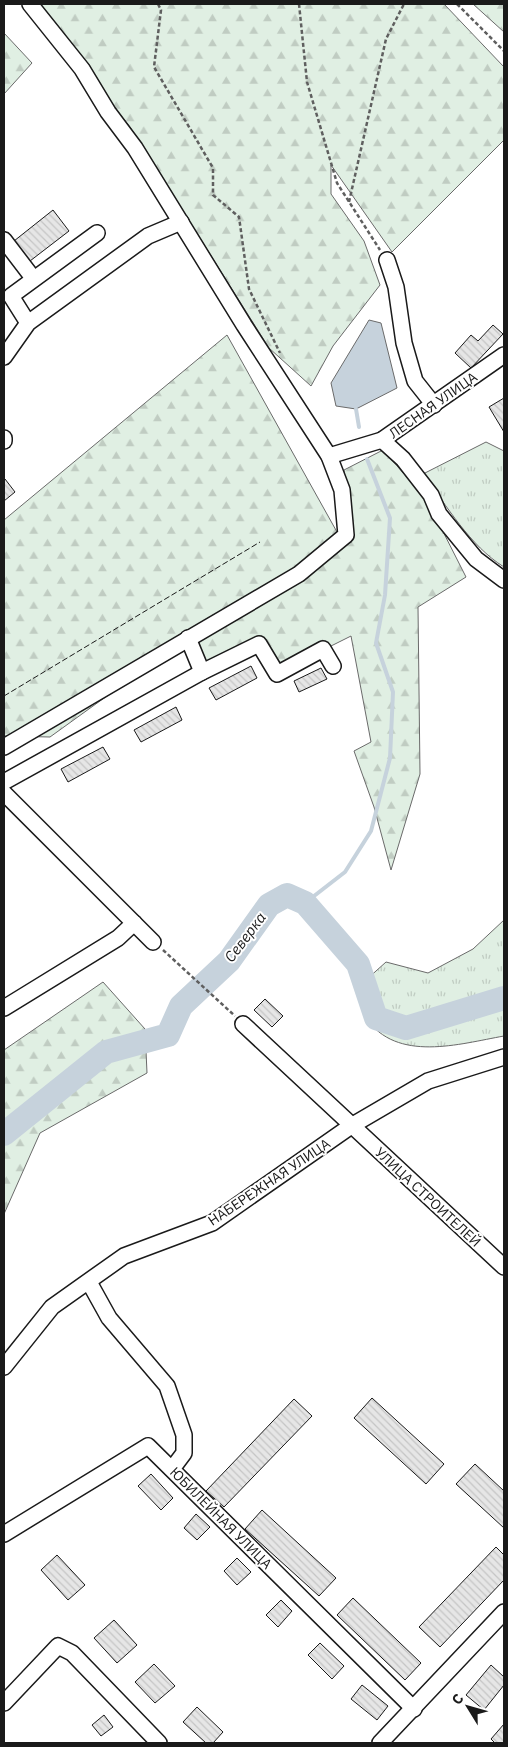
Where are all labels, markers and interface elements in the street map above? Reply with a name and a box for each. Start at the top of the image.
street label: ЛЕСНАЯ УЛИЦА [385,368,481,442]
water label: Северка [220,908,270,966]
street label: НАБЕРЕЖНАЯ УЛИЦА [204,1134,334,1230]
street label: УЛИЦА СТРОИТЕЛЕЙ [371,1143,485,1251]
street label: ЮБИЛЕЙНАЯ УЛИЦА [166,1462,277,1573]
north arrow [443,1682,493,1732]
text: С [448,1690,468,1708]

